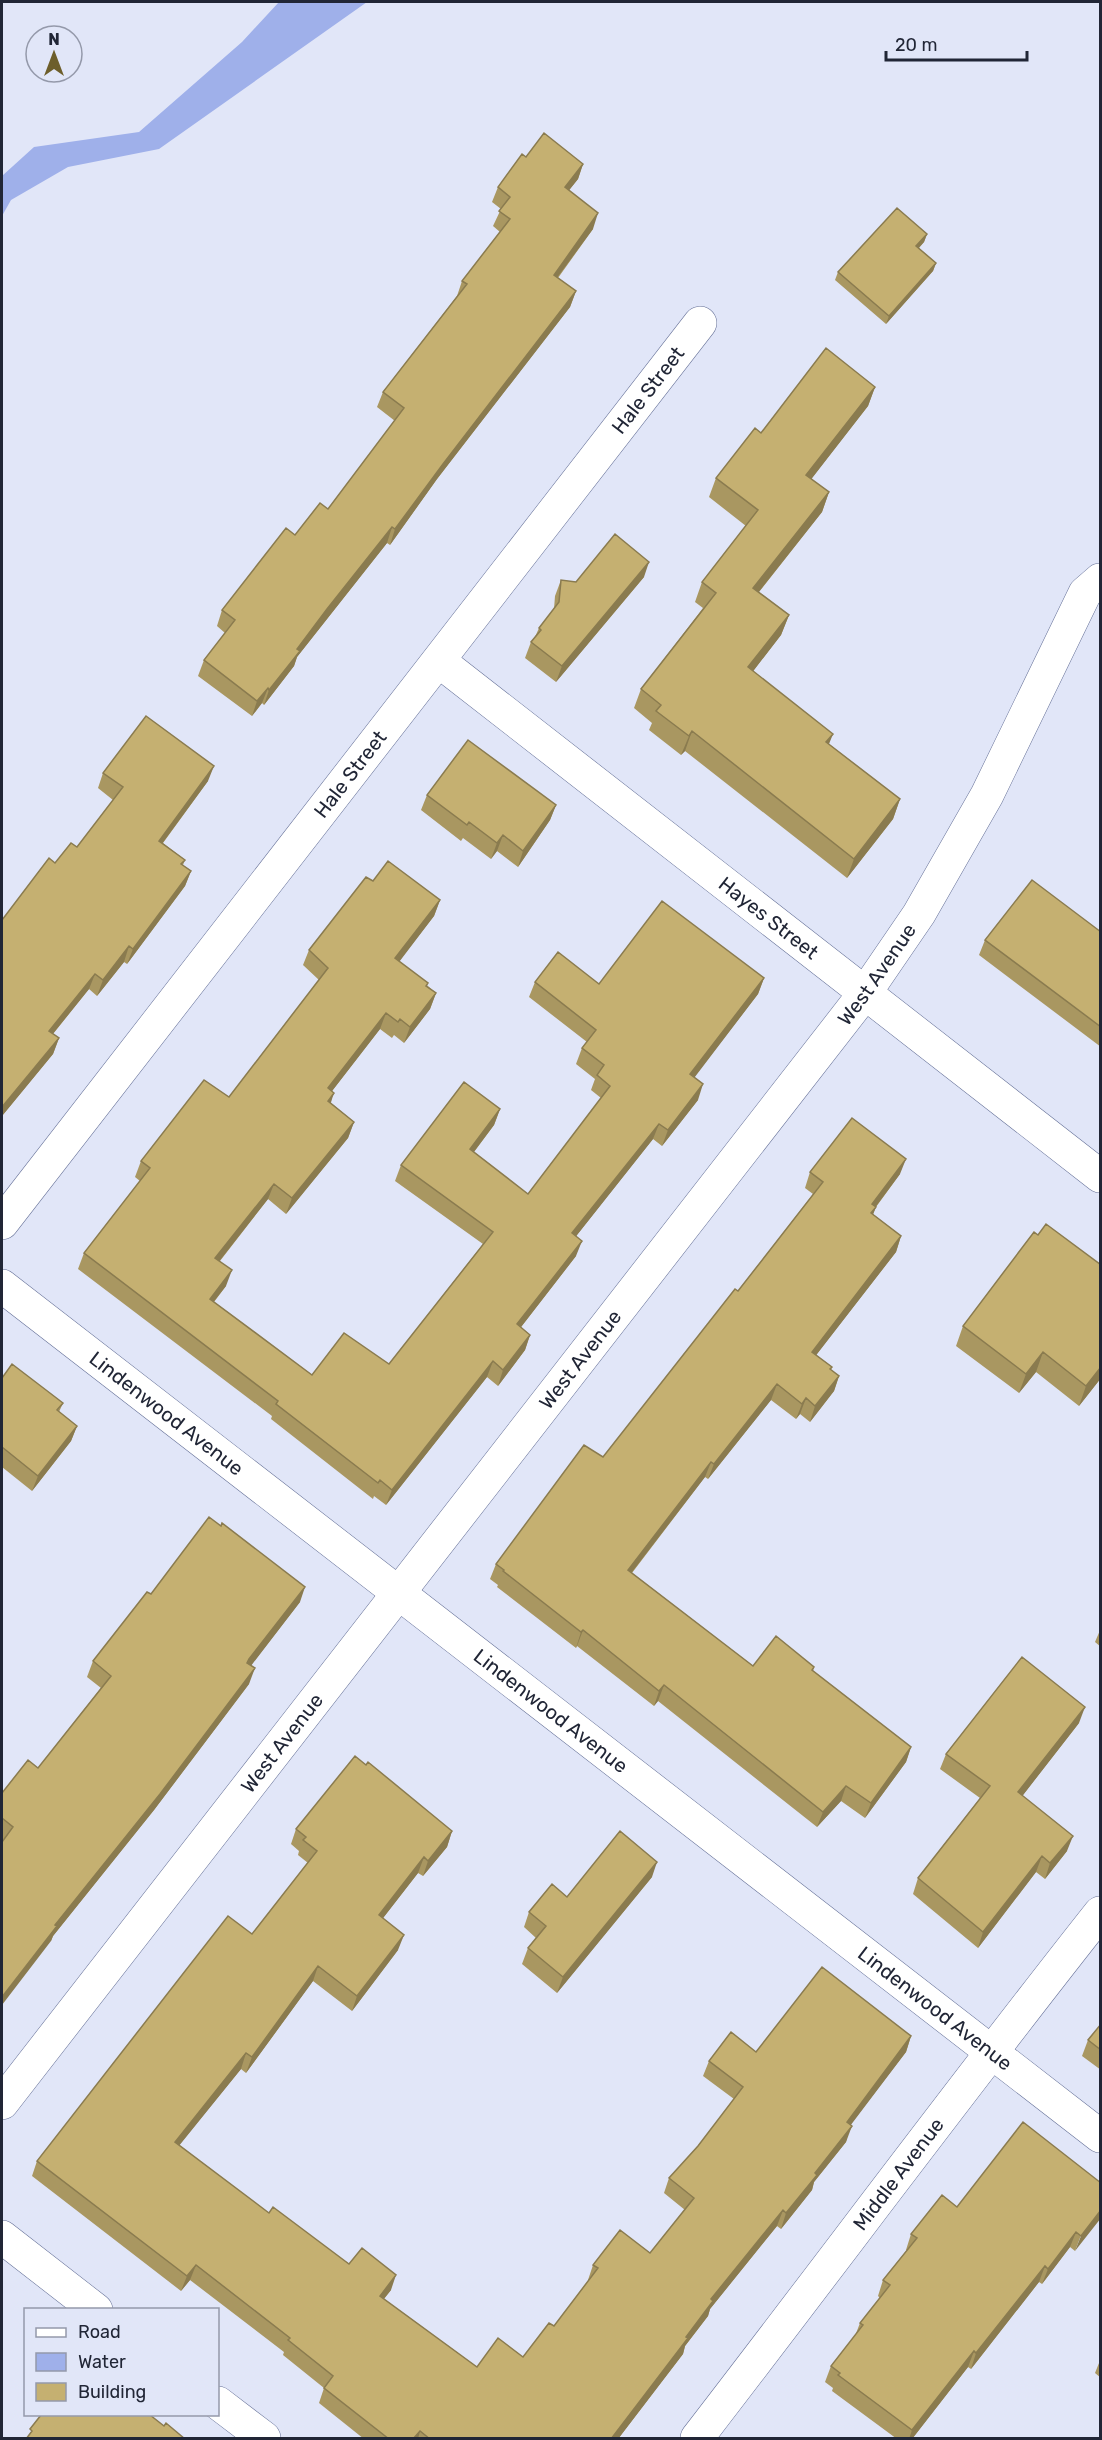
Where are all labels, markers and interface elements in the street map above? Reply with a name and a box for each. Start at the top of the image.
north arrow [24,24,84,84]
scale bar [886,24,1027,62]
text: N [48,30,60,49]
text: 20 m [895,34,937,56]
street label: Hale Street [607,341,689,439]
street label: Hale Street [309,726,392,823]
street label: Hayes Street [714,872,824,964]
street label: West Avenue [832,919,921,1030]
street label: West Avenue [534,1305,626,1414]
street label: Lindenwood Avenue [85,1346,248,1480]
street label: Lindenwood Avenue [469,1644,633,1778]
street label: West Avenue [236,1689,328,1797]
street label: Lindenwood Avenue [853,1941,1017,2075]
street label: Middle Avenue [848,2113,949,2235]
legend [24,2308,219,2416]
text: Road [78,2321,121,2343]
text: Water [78,2351,126,2373]
text: Building [78,2381,146,2403]

